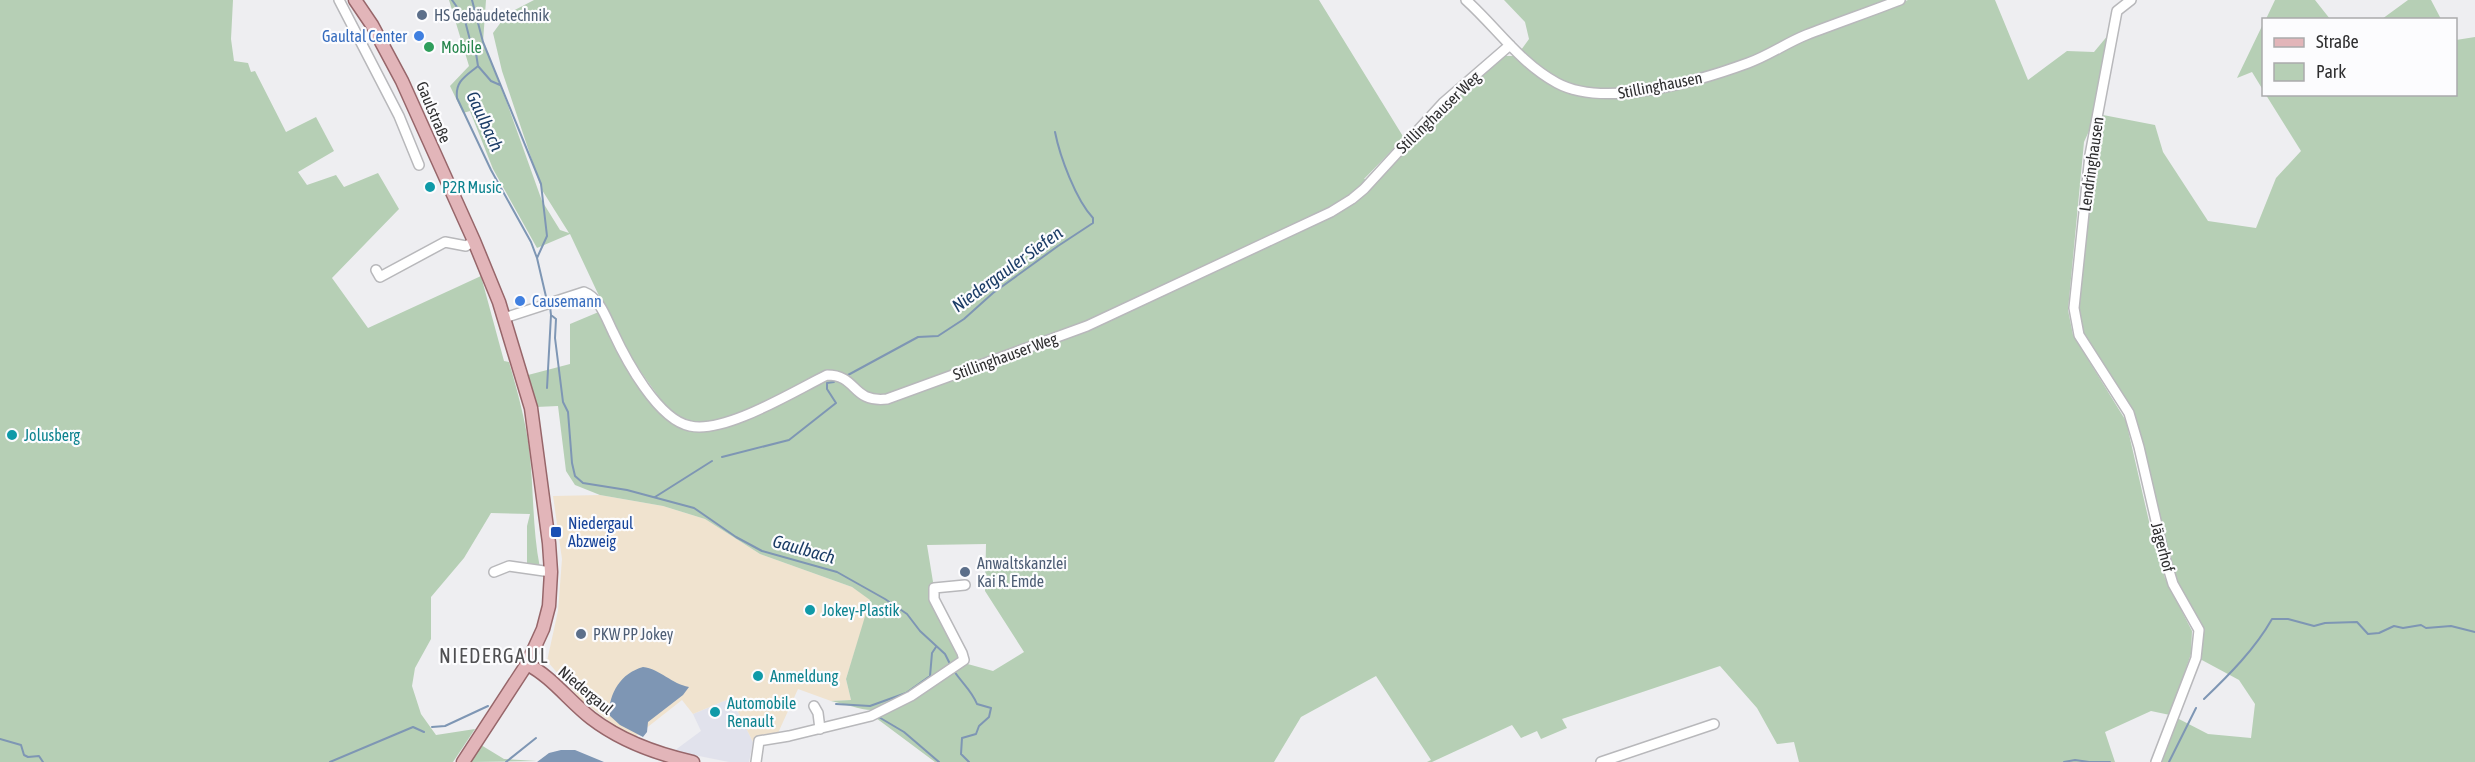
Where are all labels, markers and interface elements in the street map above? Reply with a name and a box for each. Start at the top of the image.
place label: HS Gebäudetechnik [434,6,549,24]
marker: HS Gebäudetechnik [415,8,429,22]
legend [2262,18,2457,96]
place label: Gaultal Center [322,27,407,45]
marker: Gaultal Center [412,29,426,43]
text: Straße [2316,31,2359,52]
place label: Mobile [441,38,482,56]
marker: Mobile [422,40,436,54]
text: Park [2316,61,2346,82]
street label: Stillinghauser Weg [1392,67,1485,157]
street label: Stillinghausen [1616,68,1704,103]
street label: Gaulstraße [413,79,455,145]
water label: Gaulbach [462,88,508,155]
street label: Lendringhausen [2075,115,2108,213]
place label: P2R Music [442,178,501,196]
marker: P2R Music [423,180,437,194]
water label: Niedergauler Siefen [948,222,1067,316]
place label: Causemann [532,292,602,310]
marker: Causemann [513,294,527,308]
street label: Stillinghauser Weg [950,329,1060,384]
place label: Jolusberg [24,426,80,445]
marker: Jolusberg [5,428,19,442]
place label: Niedergaul Abzweig [568,514,634,551]
street label: Jägerhof [2147,520,2178,575]
marker: Niedergaul Abzweig [549,525,563,539]
water label: Gaulbach [771,530,838,568]
place label: Anwaltskanzlei Kai R. Emde [977,554,1067,590]
marker: Anwaltskanzlei Kai R. Emde [958,565,972,579]
place label: Jokey-Plastik [822,601,900,620]
marker: Jokey-Plastik [803,603,817,617]
place label: PKW PP Jokey [593,625,674,644]
marker: PKW PP Jokey [574,627,588,641]
district label: NIEDERGAUL [439,644,549,667]
street label: Niedergaul [555,662,617,719]
place label: Anmeldung [770,667,839,686]
marker: Anmeldung [751,669,765,683]
place label: Automobile Renault [727,694,796,730]
marker: Automobile Renault [708,705,722,719]

